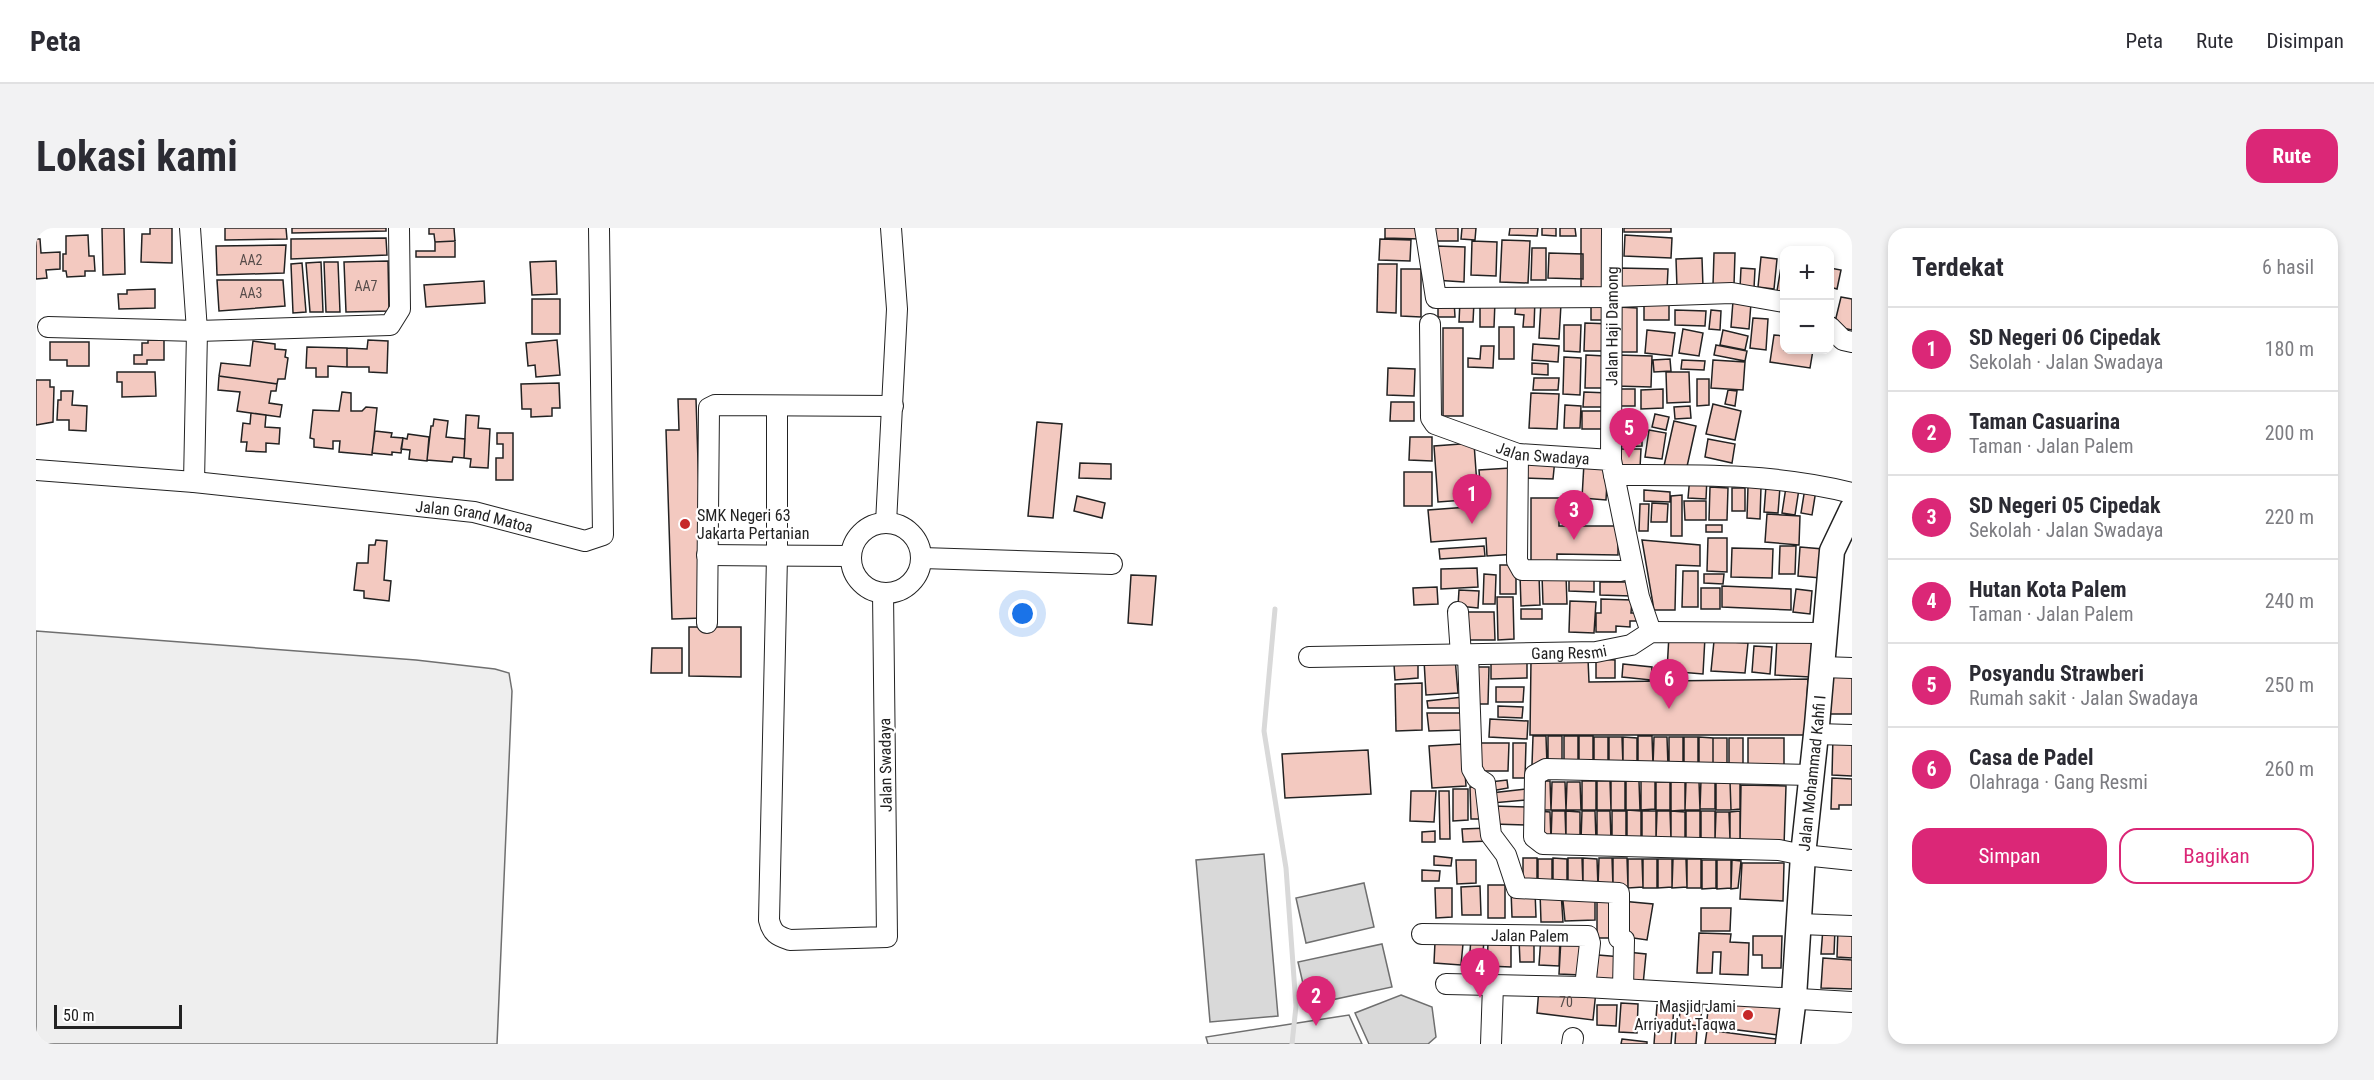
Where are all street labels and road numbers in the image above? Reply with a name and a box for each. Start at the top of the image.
street label: Jalan Haji Damong [1602,266,1622,386]
street label: Jalan Swadaya [1493,438,1590,469]
street label: Jalan Grand Matoa [415,497,535,537]
street label: Gang Resmi [1531,641,1608,663]
street label: Jalan Mohammad Kahfi I [1794,694,1830,852]
street label: Jalan Swadaya [875,718,896,812]
street label: Jalan Palem [1491,926,1569,946]

